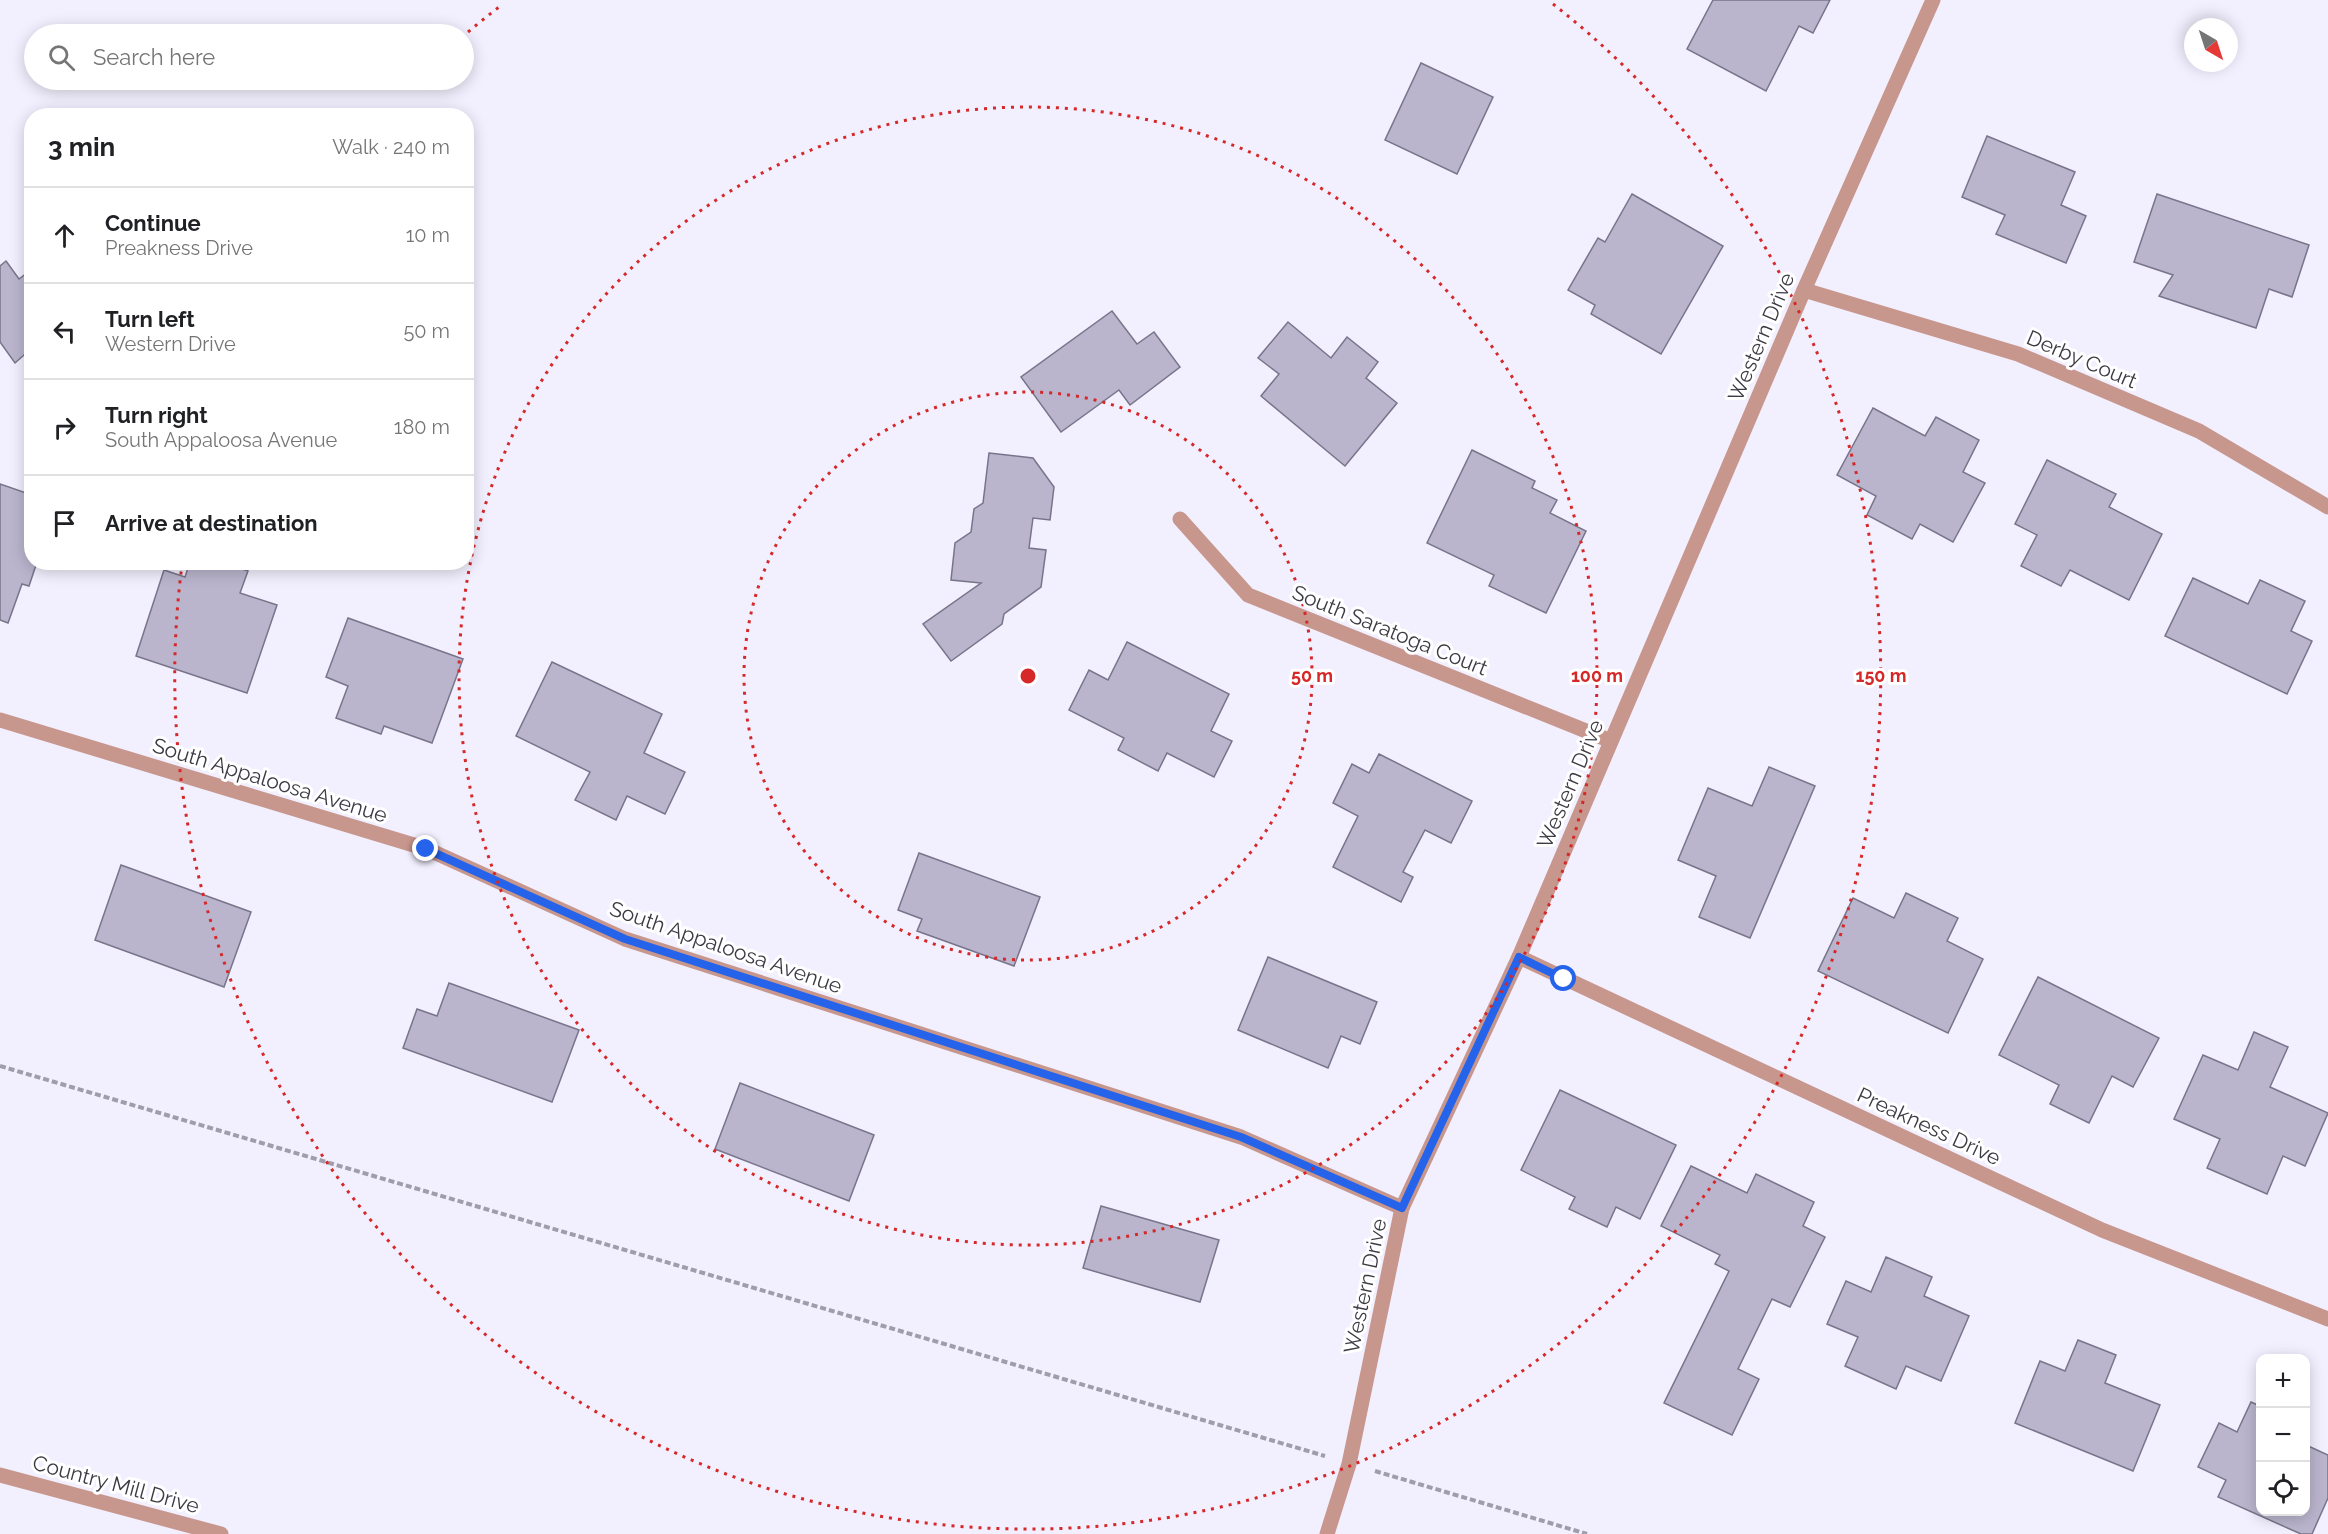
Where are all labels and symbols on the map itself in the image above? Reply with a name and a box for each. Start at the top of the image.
north arrow [2184,18,2238,72]
street label: Western Drive [1723,269,1799,405]
street label: Derby Court [2023,325,2141,393]
street label: South Saratoga Court [1289,579,1491,681]
text: 50 m [1291,665,1333,686]
text: 100 m [1571,665,1623,686]
text: 150 m [1856,665,1907,686]
centre of rings [1018,666,1038,686]
street label: Western Drive [1532,716,1608,852]
street label: South Appaloosa Avenue [150,732,390,828]
route end [412,835,438,861]
street label: South Appaloosa Avenue [607,895,845,999]
route start [1550,965,1576,991]
street label: Preakness Drive [1853,1082,2005,1170]
street label: Western Drive [1339,1216,1391,1356]
street label: Country Mill Drive [30,1450,202,1518]

